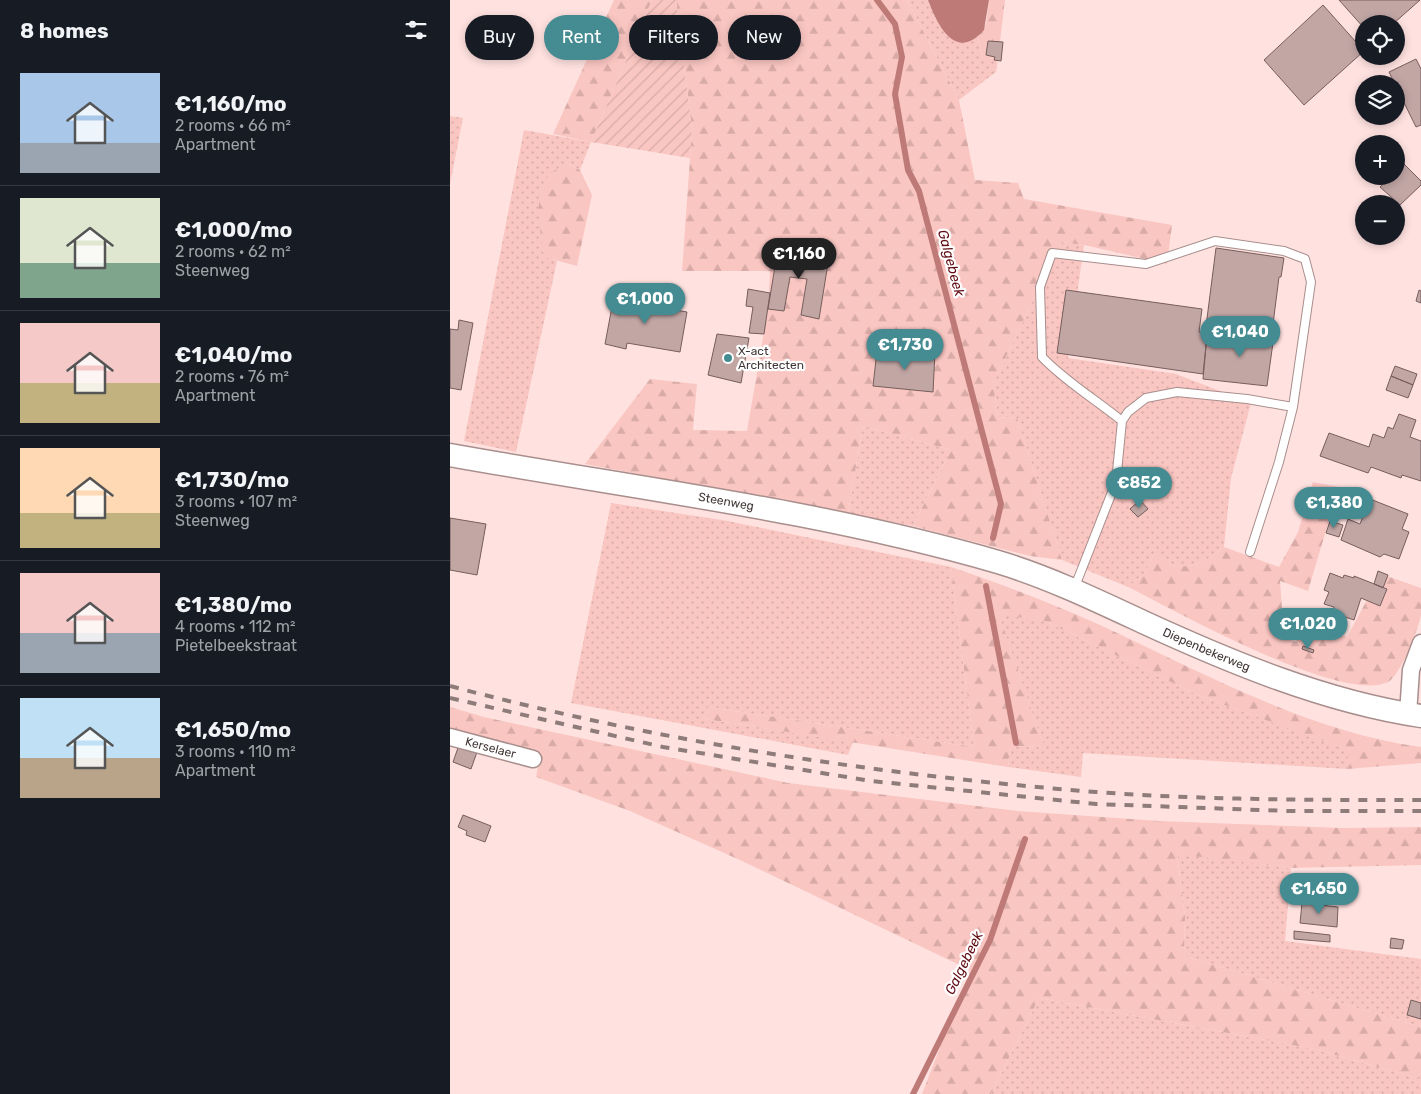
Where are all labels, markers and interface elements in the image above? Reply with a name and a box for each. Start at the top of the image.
chip: Buy [465,15,534,60]
chip: Rent [544,15,619,60]
chip: Filters [629,15,718,60]
chip: New [728,15,801,60]
map controls [1355,15,1405,245]
button: locate [1355,15,1405,65]
icon: filters [402,16,430,44]
text: 8 homes [20,18,109,43]
button: layers [1355,75,1405,125]
text: €1,160/mo [175,91,287,116]
icon: home [60,93,120,153]
text: 2 rooms · 66 m² [175,116,291,135]
text: Apartment [175,135,255,154]
button: + [1355,135,1405,185]
button: − [1355,195,1405,245]
text: €1,000/mo [175,217,292,242]
icon: home [60,218,120,278]
water label: Galgebeek [934,228,968,299]
pin: €1,160 [758,238,840,280]
text: 2 rooms · 62 m² [175,242,291,261]
text: €1,160 [772,244,826,263]
text: Steenweg [175,261,250,280]
pin: €1,000 [604,282,686,325]
text: €1,000 [616,289,674,308]
pin: €1,040 [1199,316,1281,358]
text: €1,040 [1211,322,1269,341]
pin: €1,730 [864,328,946,371]
text: €1,730 [877,335,933,354]
text: €1,040/mo [175,342,292,367]
icon: home [60,343,120,403]
place label: X-act Architecten [738,344,804,372]
marker: X-act Architecten [722,352,734,364]
text: 2 rooms · 76 m² [175,367,289,386]
text: Apartment [175,386,255,405]
pin: €852 [1109,466,1169,509]
text: €1,730/mo [175,467,289,492]
icon: home [60,468,120,528]
text: €852 [1117,473,1161,492]
pin: €1,380 [1293,486,1375,529]
street label: Steenweg [697,490,755,513]
text: 3 rooms · 107 m² [175,492,297,511]
text: €1,380 [1305,493,1363,512]
text: Steenweg [175,511,250,530]
text: €1,380/mo [175,592,292,617]
icon: home [60,593,120,653]
pin: €1,020 [1267,608,1349,650]
text: €1,020 [1279,614,1337,633]
text: 4 rooms · 112 m² [175,617,295,636]
street label: Diepenbekerweg [1161,625,1252,674]
text: Pietelbeekstraat [175,636,297,655]
text: €1,650/mo [175,717,291,742]
icon: home [60,718,120,778]
street label: Kerselaer [464,734,518,761]
text: 3 rooms · 110 m² [175,742,296,761]
text: Apartment [175,761,255,780]
pin: €1,650 [1278,872,1360,915]
text: €1,650 [1291,879,1347,898]
water label: Galgebeek [941,928,987,998]

